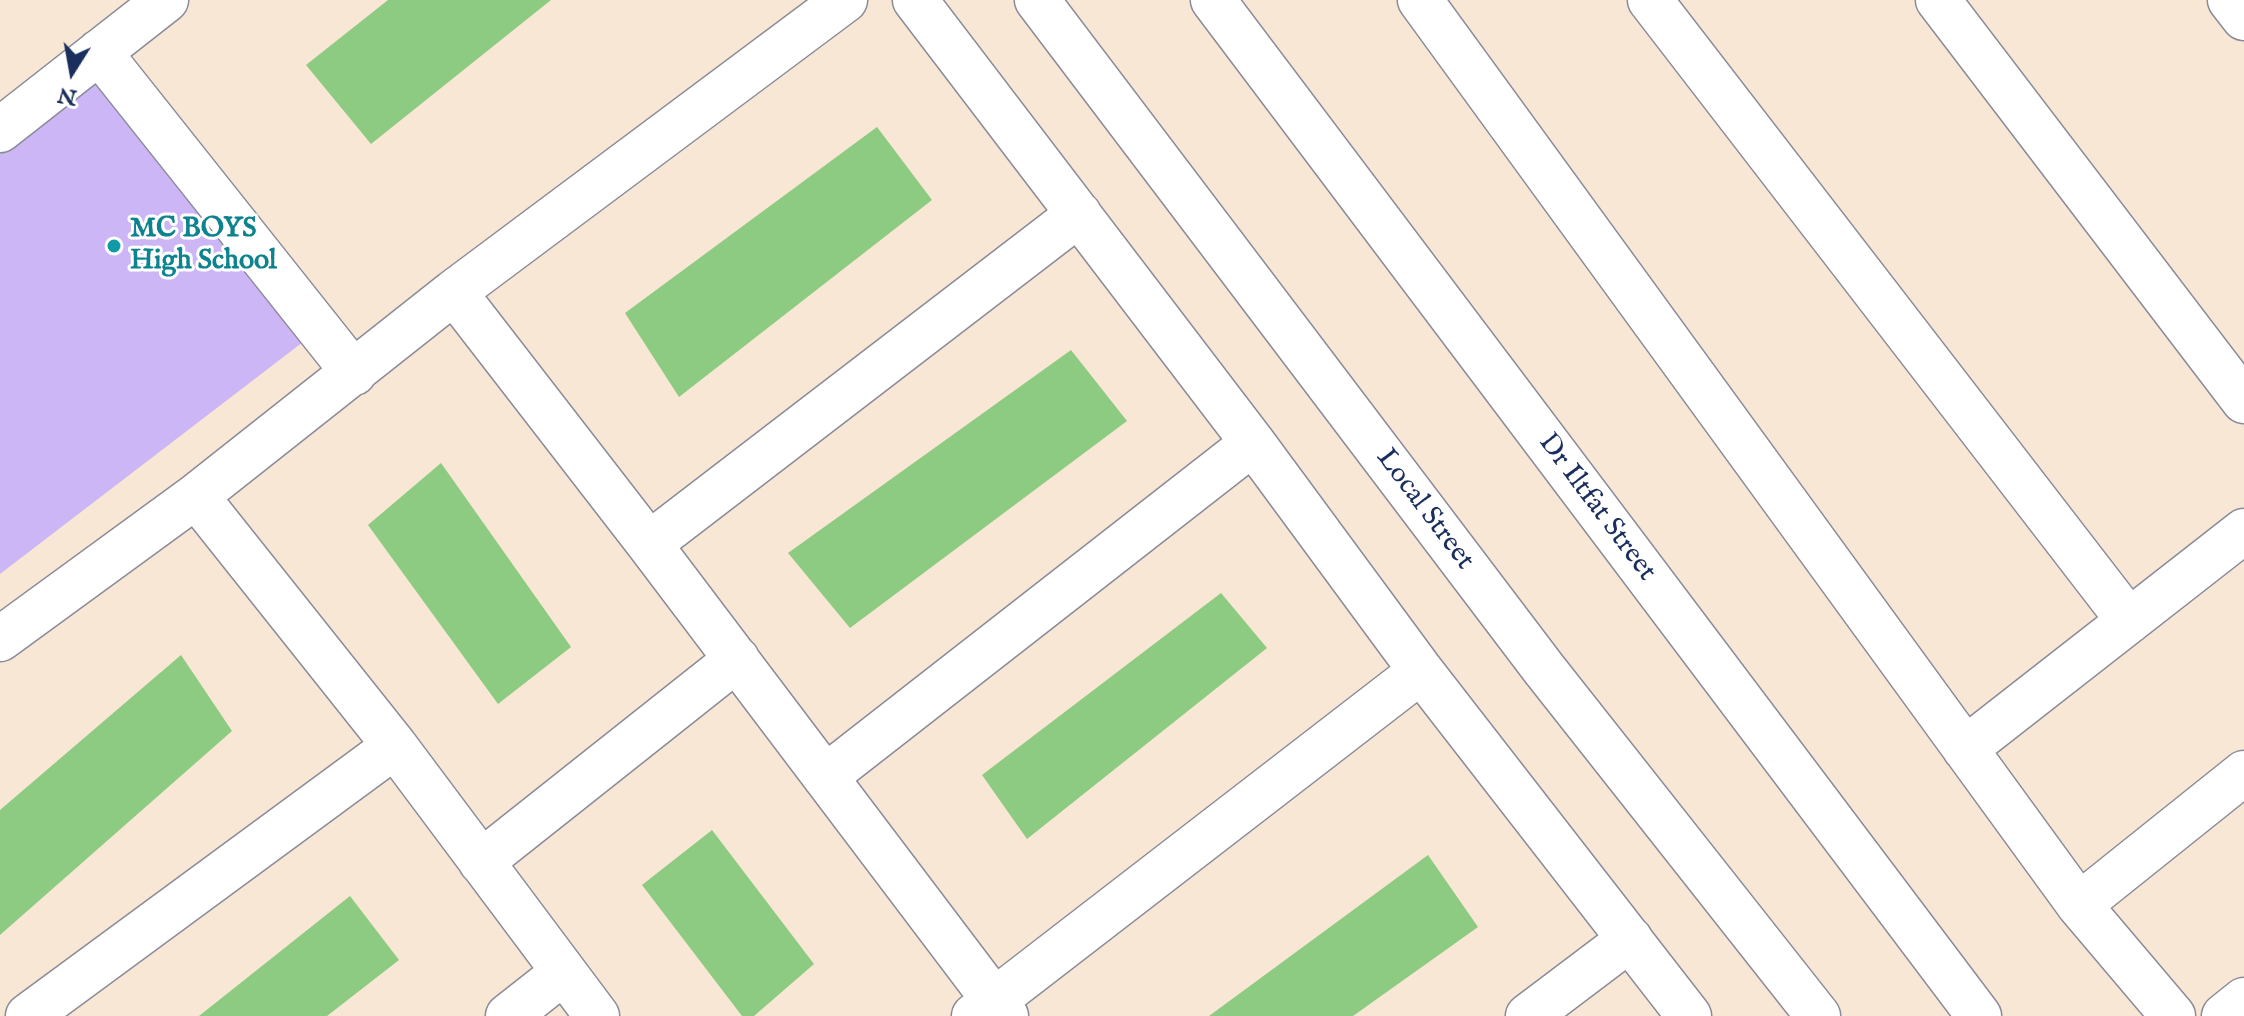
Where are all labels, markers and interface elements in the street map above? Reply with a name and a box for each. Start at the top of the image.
north arrow [32,32,112,112]
text: N [55,80,79,111]
place label: MC BOYS High School [130,213,277,279]
marker: MC BOYS High School [105,237,123,255]
street label: Dr Iltfat Street [1530,428,1662,588]
street label: Local Street [1368,443,1480,577]

